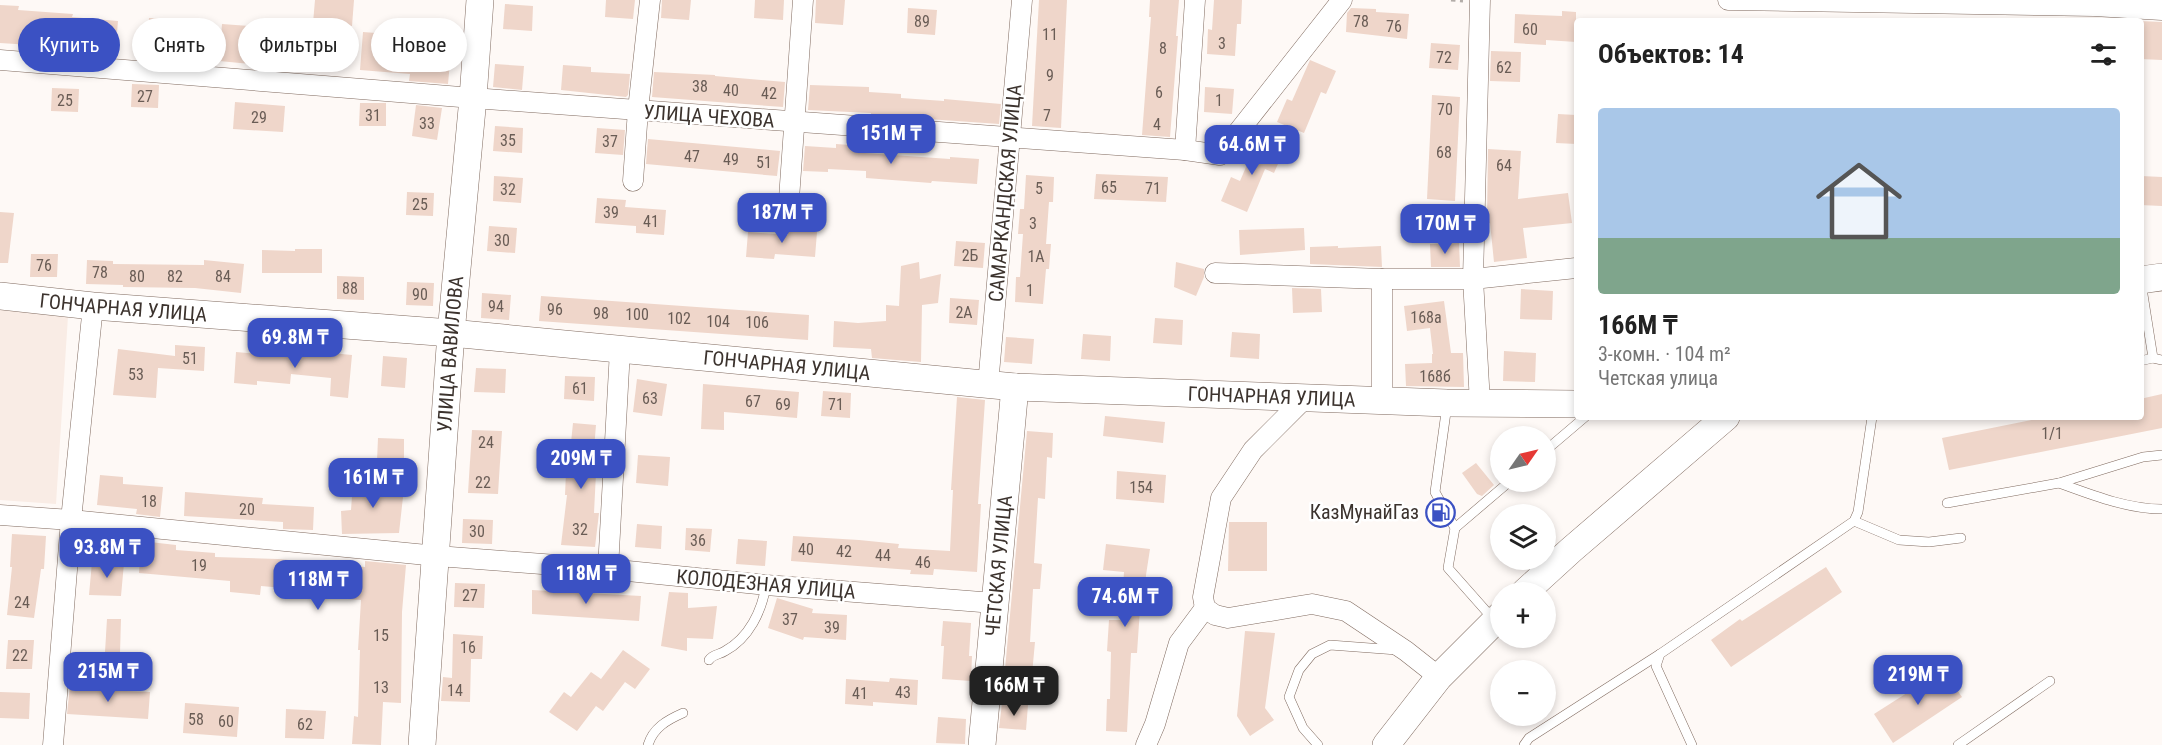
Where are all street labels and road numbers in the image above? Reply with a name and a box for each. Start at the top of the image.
street label: САМАРКАНДСКАЯ УЛИЦА [984,83,1027,303]
street label: УЛИЦА ЧЕХОВА [643,99,776,133]
street label: УЛИЦА ВАВИЛОВА [432,274,468,433]
street label: ГОНЧАРНАЯ УЛИЦА [39,288,208,327]
street label: ГОНЧАРНАЯ УЛИЦА [702,345,872,385]
street label: ГОНЧАРНАЯ УЛИЦА [1187,381,1356,412]
street label: ЧЕТСКАЯ УЛИЦА [980,494,1017,638]
street label: КОЛОДЕЗНАЯ УЛИЦА [675,564,857,604]

